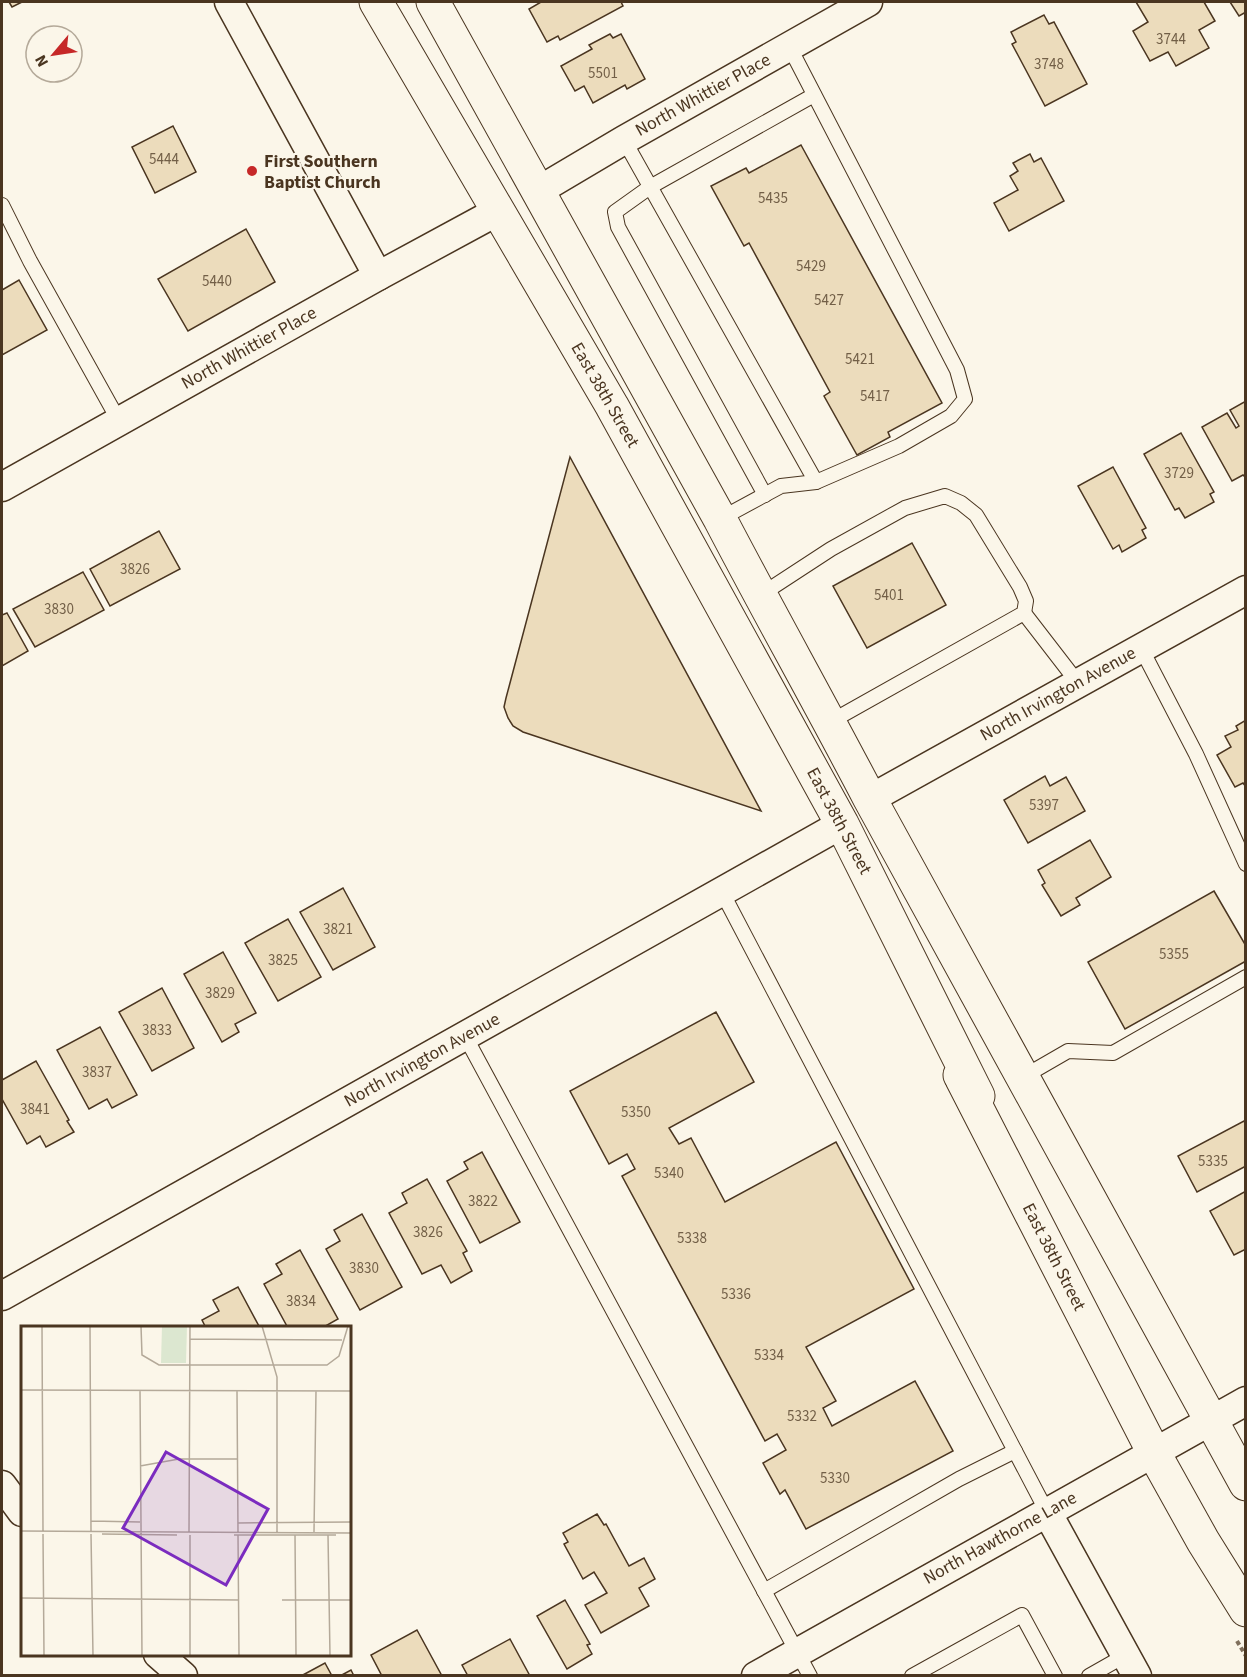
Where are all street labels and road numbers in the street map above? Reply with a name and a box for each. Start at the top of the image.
street label: North Whittier Place [631,47,775,143]
street label: North Whittier Place [177,300,321,396]
street label: East 38th Street [565,338,645,452]
street label: North Irvington Avenue [975,641,1141,747]
street label: East 38th Street [800,763,878,879]
street label: North Irvington Avenue [339,1007,505,1113]
street label: East 38th Street [1016,1199,1092,1315]
street label: North Hawthorne Lane [919,1485,1081,1591]

